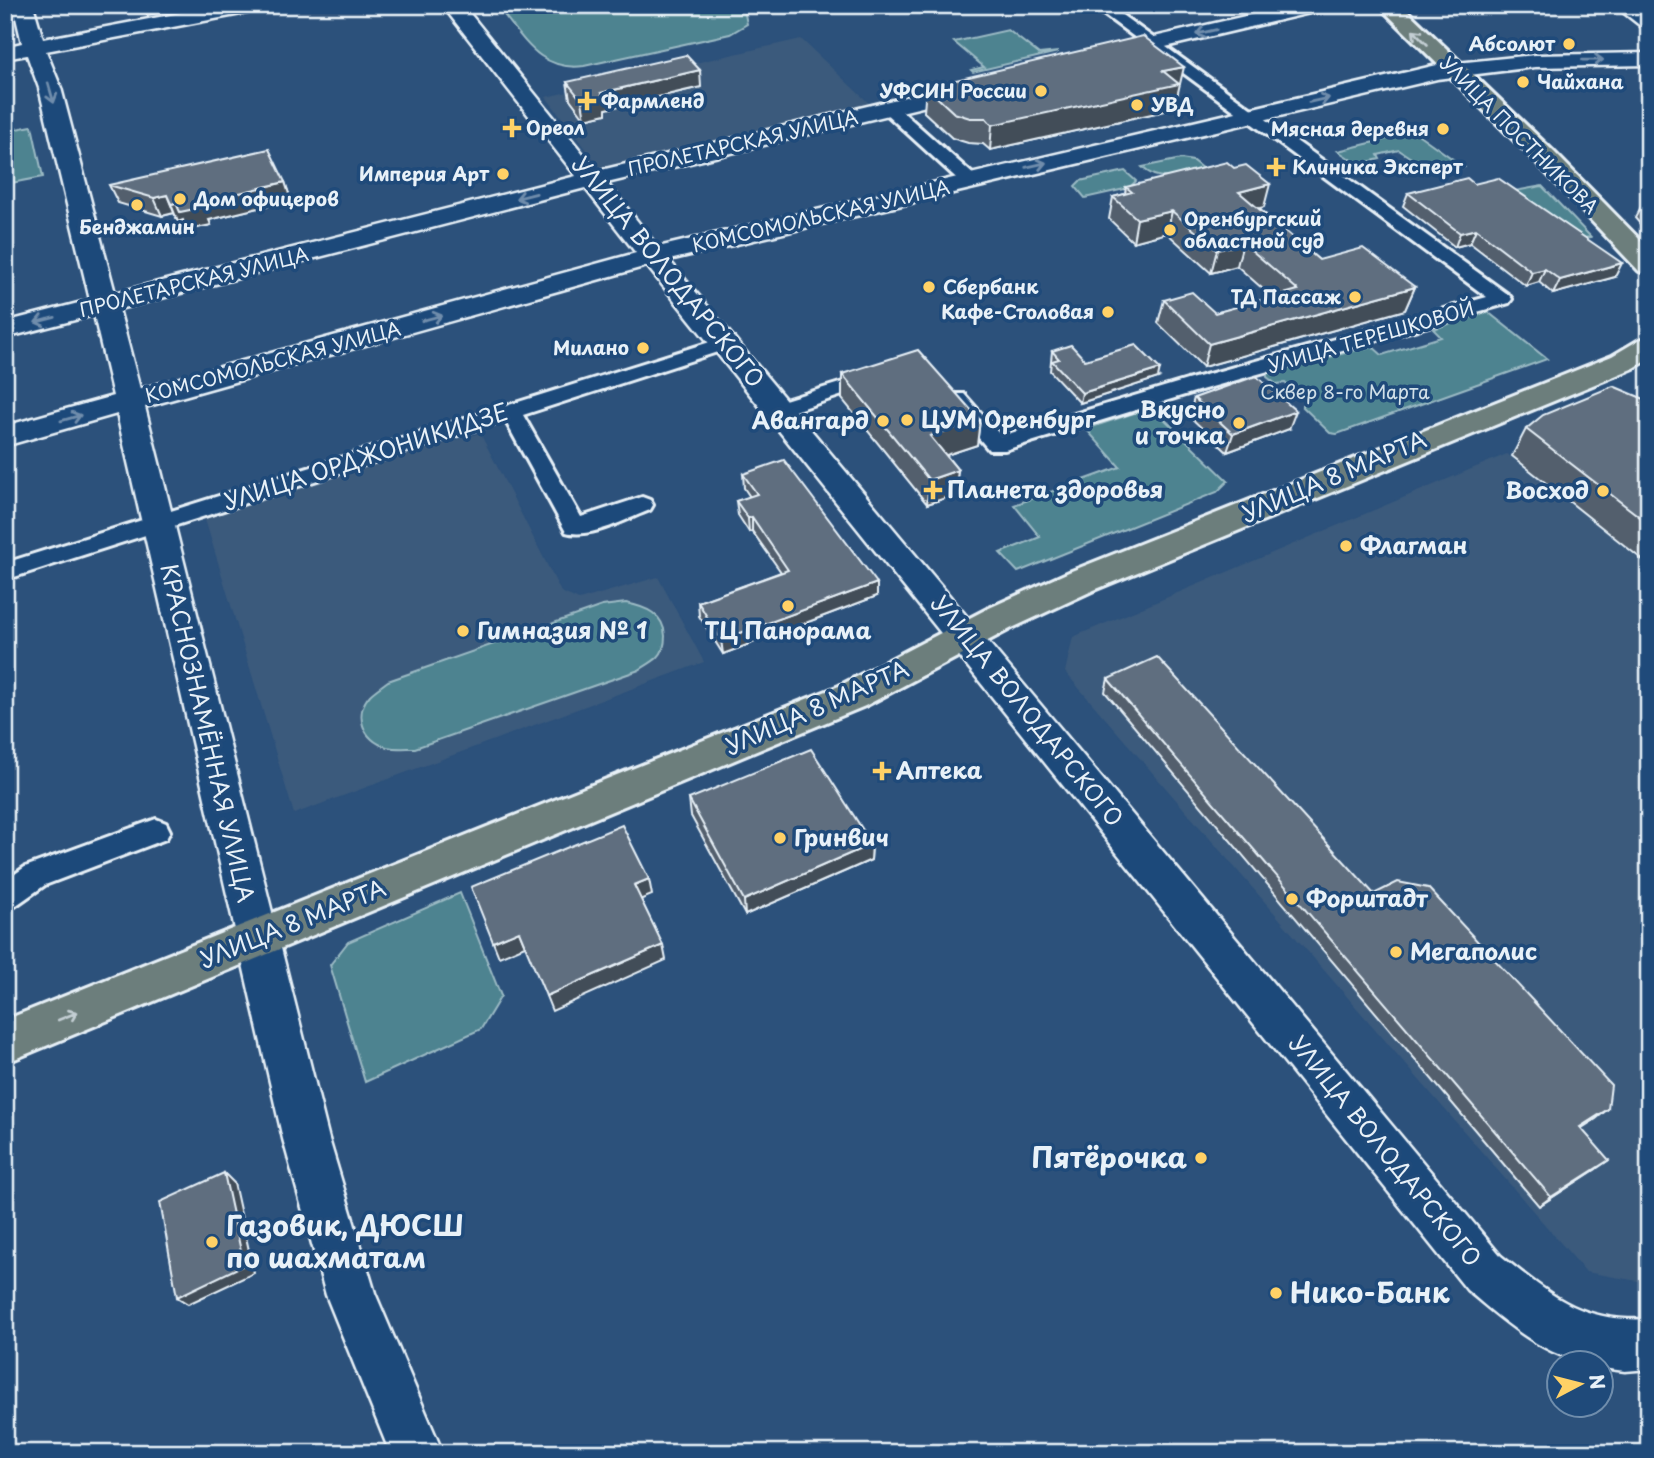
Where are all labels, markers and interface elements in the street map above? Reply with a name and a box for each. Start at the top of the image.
one-way arrow [1195,26,1218,39]
one-way arrow [1412,29,1429,46]
place label: Абсолют [1469,29,1556,57]
marker: Абсолют [1561,36,1577,52]
street label: УЛИЦА ПОСТНИКОВА [1434,49,1605,220]
one-way arrow [1582,53,1605,67]
place label: Чайхана [1537,67,1624,95]
marker: Чайхана [1515,74,1531,90]
place label: УФСИН России [879,76,1027,104]
one-way arrow [46,82,59,104]
marker: УФСИН России [1033,83,1049,99]
place label: Фармленд [601,86,704,114]
place label: УВД [1151,90,1194,118]
one-way arrow [1307,92,1330,106]
marker: Фармленд [579,93,595,109]
marker: УВД [1129,97,1145,113]
street label: ПРОЛЕТАРСКАЯ УЛИЦА [625,102,861,182]
place label: Ореол [526,113,585,141]
place label: Мясная деревня [1271,114,1429,142]
marker: Ореол [504,120,520,136]
marker: Мясная деревня [1435,121,1451,137]
street label: УЛИЦА ВОЛОДАРСКОГО [565,148,774,394]
place label: Клиника Эксперт [1292,152,1464,180]
marker: Клиника Эксперт [1266,157,1286,177]
one-way arrow [1024,158,1047,172]
place label: Империя Арт [359,159,490,187]
marker: Империя Арт [495,166,511,182]
street label: КОМСОМОЛЬСКАЯ УЛИЦА [689,172,952,258]
place label: Дом офицеров [193,184,339,212]
one-way arrow [515,190,538,203]
marker: Дом офицеров [172,191,188,207]
marker: Бенджамин [129,197,145,213]
place label: Оренбургский областной суд [1184,204,1324,254]
place label: Бенджамин [79,212,195,240]
marker: Оренбургский областной суд [1162,222,1178,238]
street label: ПРОЛЕТАРСКАЯ УЛИЦА [76,239,311,323]
place label: Сбербанк [943,272,1039,300]
marker: Сбербанк [921,279,937,295]
place label: ТД Пассаж [1231,282,1341,310]
marker: ТД Пассаж [1347,289,1363,305]
street label: УЛИЦА ТЕРЕШКОВОЙ [1264,293,1477,379]
place label: Кафе-Столовая [941,297,1094,325]
marker: Кафе-Столовая [1100,304,1116,320]
one-way arrow [421,310,443,323]
street label: КОМСОМОЛЬСКАЯ УЛИЦА [142,313,404,409]
one-way arrow [34,314,57,327]
place label: Милано [553,333,629,361]
marker: Милано [635,340,651,356]
park label: Сквер 8-го Марта [1260,377,1430,405]
place label: Вкусно и точка [1135,391,1225,452]
street label: УЛИЦА ОРДЖОНИКИДЗЕ [219,393,512,518]
place label: ЦУМ Оренбург [921,401,1096,436]
place label: Авангард [752,402,869,437]
one-way arrow [60,410,82,423]
marker: ЦУМ Оренбург [899,412,915,428]
marker: Авангард [875,413,891,429]
marker: Вкусно и точка [1231,415,1247,431]
street label: УЛИЦА 8 МАРТА [1236,421,1431,530]
place label: Планета здоровья [947,471,1163,506]
place label: Восход [1505,472,1589,507]
marker: Планета здоровья [925,482,941,498]
marker: Восход [1595,483,1611,499]
place label: Флагман [1360,527,1467,562]
marker: Флагман [1338,538,1354,554]
street label: КРАСНОЗНАМЁННАЯ УЛИЦА [152,560,265,906]
street label: УЛИЦА ВОЛОДАРСКОГО [924,587,1133,833]
marker: ТЦ Панорама [780,598,796,614]
place label: Гимназия № 1 [477,612,647,647]
place label: ТЦ Панорама [704,612,872,647]
marker: Гимназия № 1 [455,623,471,639]
street label: УЛИЦА 8 МАРТА [719,650,914,763]
place label: Аптека [896,752,983,787]
marker: Аптека [874,763,890,779]
place label: Гринвич [794,819,889,854]
marker: Гринвич [772,830,788,846]
street label: УЛИЦА 8 МАРТА [194,869,391,976]
place label: Форштадт [1306,880,1428,915]
marker: Форштадт [1284,891,1300,907]
place label: Мегаполис [1410,933,1537,968]
marker: Мегаполис [1388,944,1404,960]
one-way arrow [57,1008,79,1021]
street label: УЛИЦА ВОЛОДАРСКОГО [1282,1027,1491,1273]
place label: Пятёрочка [1031,1135,1188,1178]
marker: Пятёрочка [1193,1150,1209,1166]
place label: Газовик, ДЮСШ по шахматам [226,1203,464,1278]
marker: Газовик, ДЮСШ по шахматам [204,1234,220,1250]
place label: Нико-Банк [1290,1270,1450,1313]
marker: Нико-Банк [1268,1285,1284,1301]
north arrow [1546,1350,1616,1420]
text: N [1583,1373,1613,1391]

